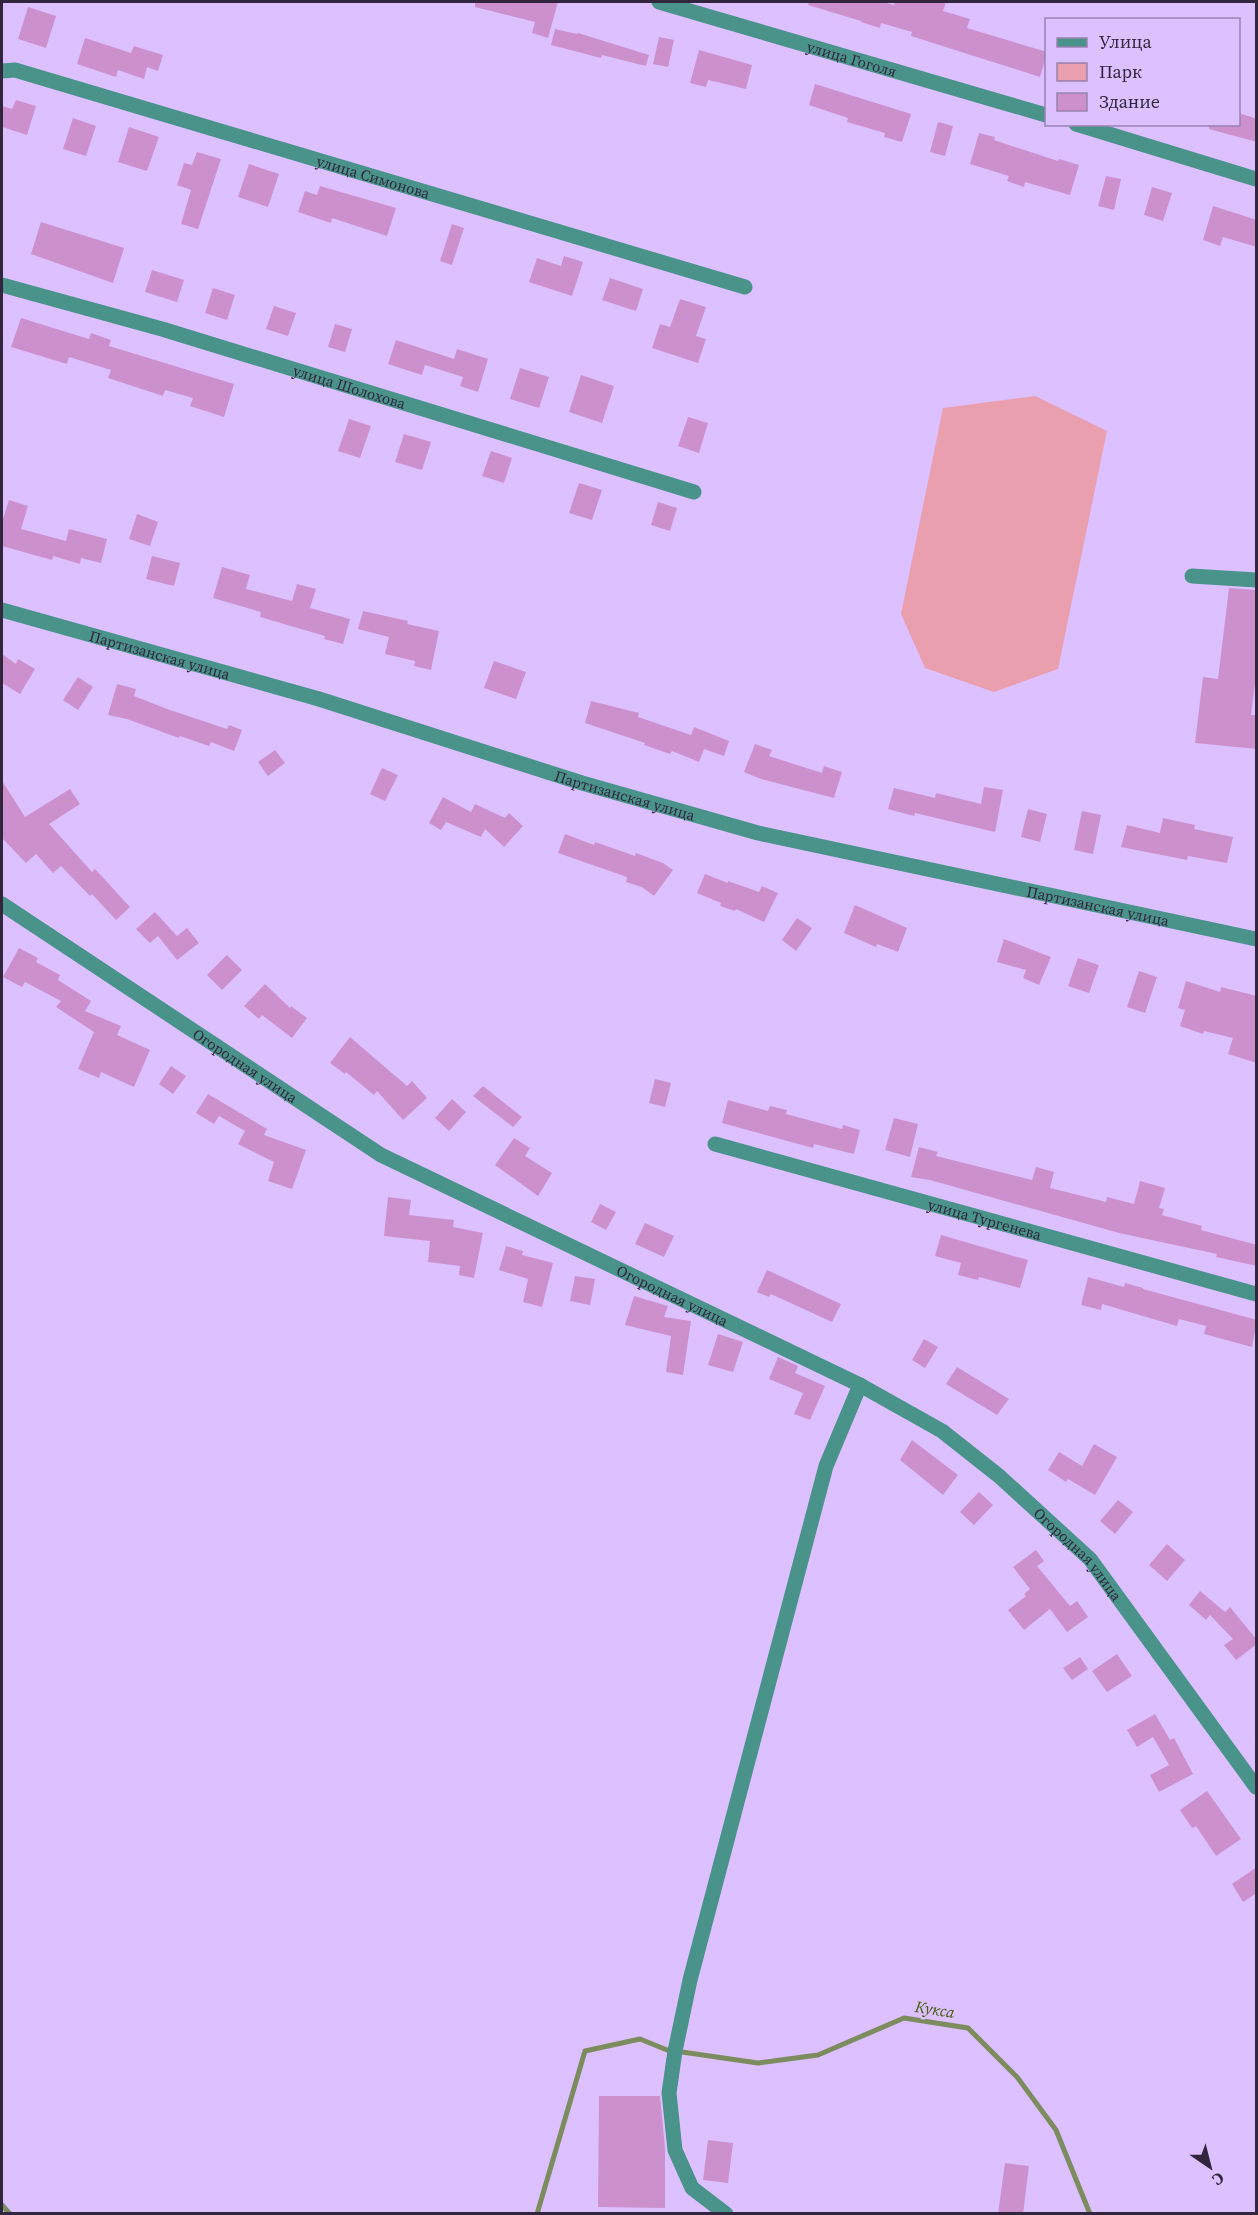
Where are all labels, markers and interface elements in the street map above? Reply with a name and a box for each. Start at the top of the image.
legend [1045,18,1240,126]
text: Улица [1099,29,1152,54]
street label: улица Гоголя [805,35,899,81]
text: Парк [1099,59,1142,84]
text: Здание [1099,89,1160,114]
street label: улица Симонова [314,150,433,203]
street label: улица Шолохова [291,359,409,414]
street label: Партизанская улица [87,625,233,684]
street label: Партизанская улица [552,764,698,825]
street label: Партизанская улица [1025,880,1172,931]
street label: Огородная улица [189,1023,302,1108]
street label: улица Тургенева [926,1193,1044,1245]
street label: Огородная улица [613,1259,732,1331]
street label: Огородная улица [1029,1502,1128,1605]
water label: Кукса [913,1995,957,2023]
north arrow [1180,2137,1240,2197]
text: С [1208,2167,1229,2191]

